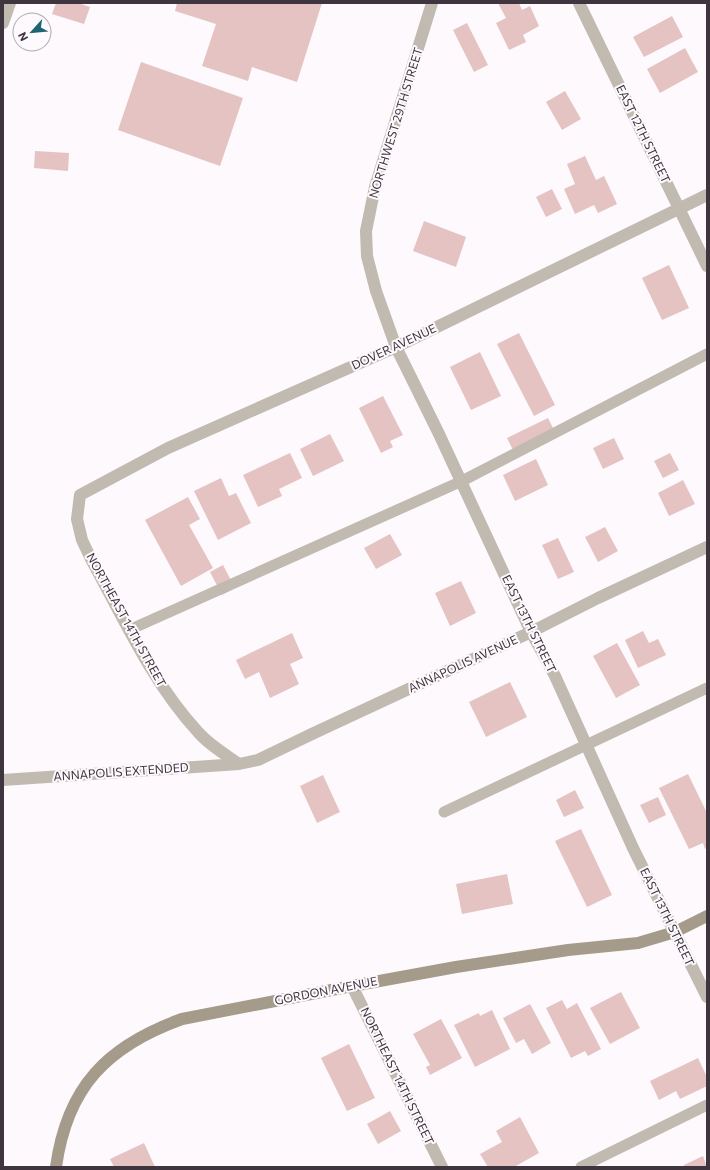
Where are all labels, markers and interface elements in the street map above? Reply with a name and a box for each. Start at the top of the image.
north arrow [12,12,52,52]
text: N [15,30,30,43]
street label: NORTHWEST 29TH STREET [365,45,425,200]
street label: EAST 12TH STREET [614,82,674,185]
street label: DOVER AVENUE [349,320,438,372]
street label: NORTHEAST 14TH STREET [84,550,170,689]
street label: EAST 13TH STREET [500,572,560,675]
street label: ANNAPOLIS AVENUE [406,632,520,695]
street label: ANNAPOLIS EXTENDED [53,759,189,783]
street label: EAST 13TH STREET [638,865,698,968]
street label: GORDON AVENUE [273,973,378,1007]
street label: NORTHEAST 14TH STREET [359,1005,437,1147]

